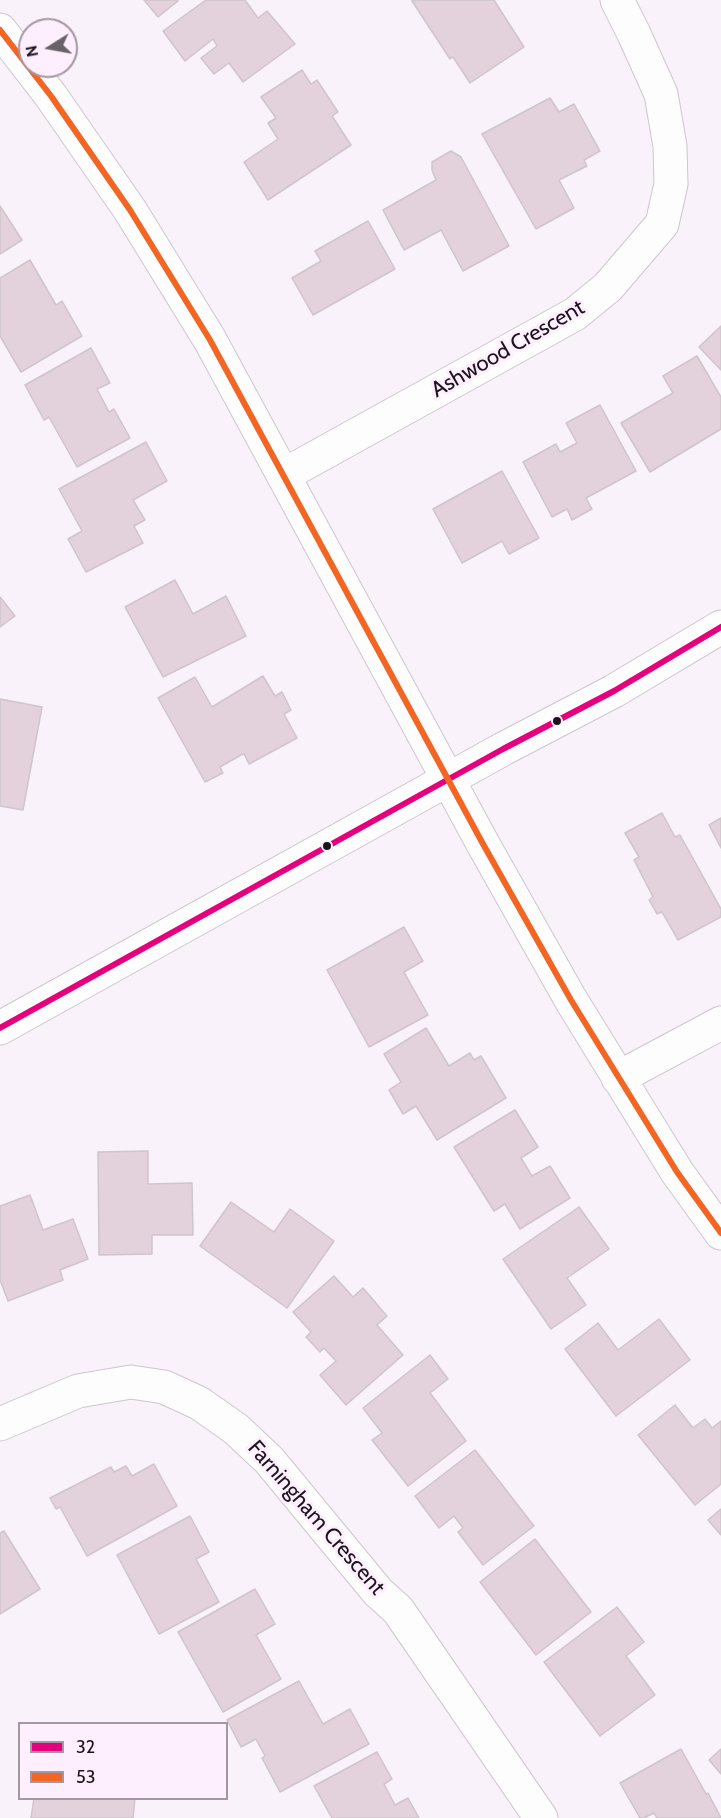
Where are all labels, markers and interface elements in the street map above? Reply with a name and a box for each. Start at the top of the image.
north arrow [18,18,78,78]
text: N [21,44,42,59]
street label: Ashwood Crescent [427,294,589,404]
unlabelled marker [551,715,563,727]
unlabelled marker [321,840,333,852]
street label: Farningham Crescent [242,1435,390,1601]
legend [18,1722,228,1800]
text: 32 [76,1736,95,1758]
text: 53 [76,1766,95,1788]

